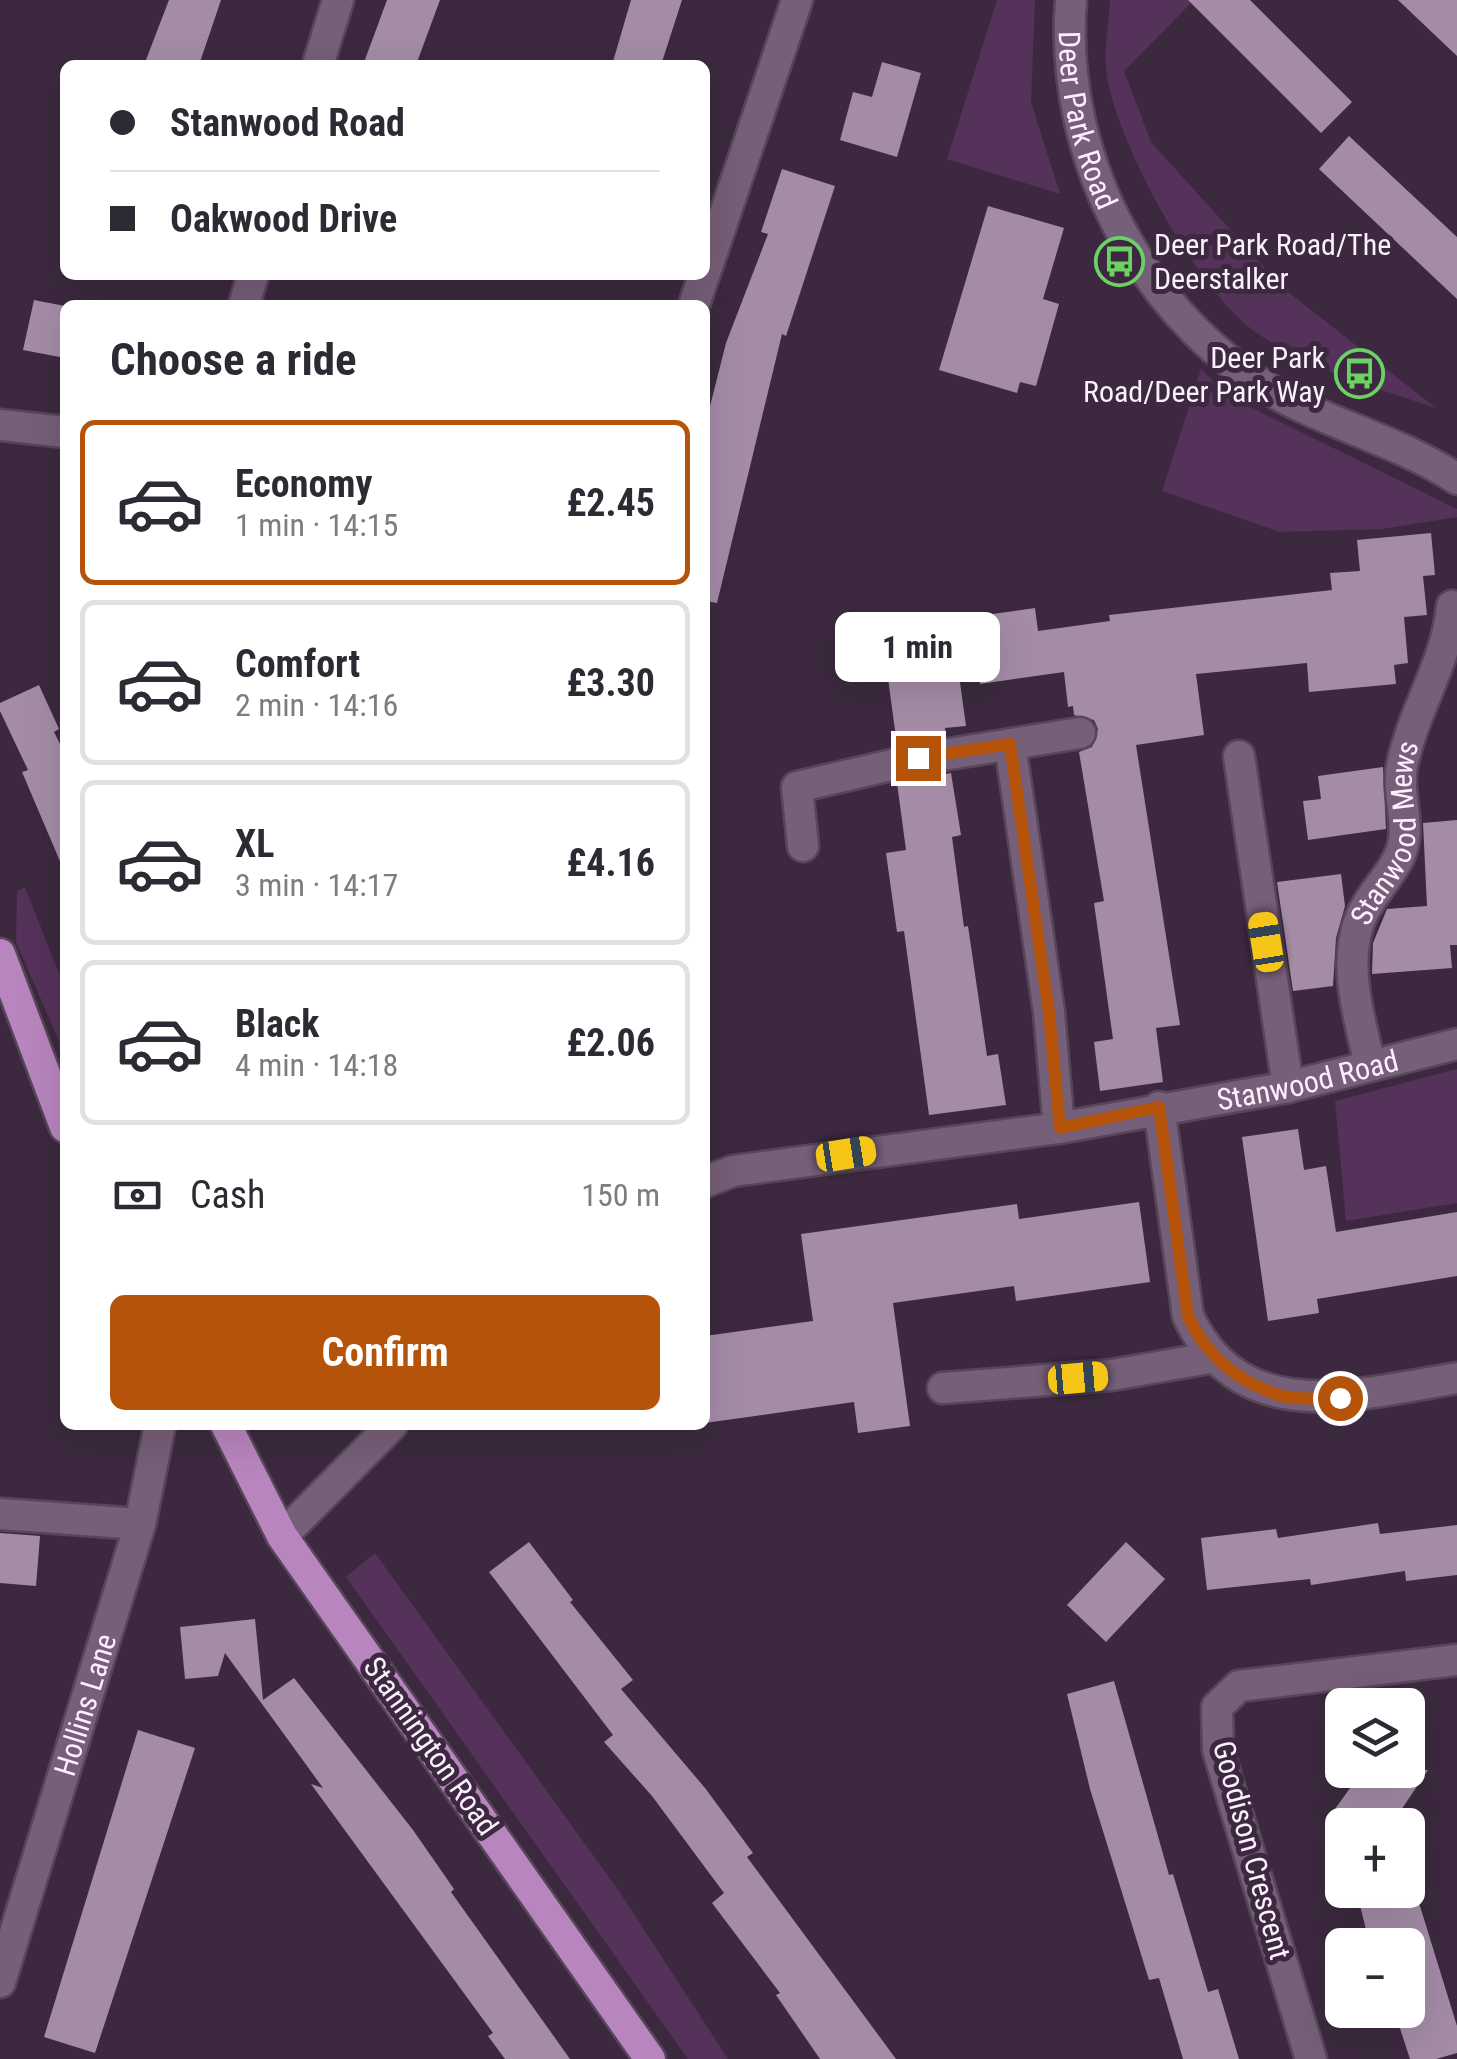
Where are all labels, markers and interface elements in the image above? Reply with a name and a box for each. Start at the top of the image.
street label: Deer Park Road [1052,31,1125,214]
text: Stanwood Road [170,101,405,145]
text: Oakwood Drive [170,197,397,241]
place label: Deer Park Road/The Deerstalker [1154,227,1391,296]
bus stop icon: Deer Park Road/The Deerstalker [1093,235,1145,287]
text: Choose a ride [110,333,357,386]
place label: Deer Park Road/Deer Park Way [1083,340,1325,409]
bus stop icon: Deer Park Road/Deer Park Way [1334,348,1386,400]
icon: car [115,458,205,548]
text: Economy [235,462,372,506]
text: £2.45 [566,481,655,525]
text: 1 min · 14:15 [235,506,398,544]
callout: 1 min [836,613,1000,683]
text: 1 min [882,628,953,666]
icon: car [115,638,205,728]
text: Comfort [235,642,360,686]
text: £3.30 [566,661,655,705]
text: 2 min · 14:16 [235,686,398,724]
route end [896,736,941,781]
street label: Stanwood Mews [1343,737,1425,930]
icon: car [115,818,205,908]
text: XL [235,822,274,866]
text: £4.16 [566,841,655,885]
text: 3 min · 14:17 [235,866,398,904]
car [1246,910,1286,974]
icon: car [115,998,205,1088]
text: Black [235,1002,319,1046]
text: £2.06 [566,1021,655,1065]
street label: Stanwood Road [1214,1042,1402,1117]
text: 4 min · 14:18 [235,1046,398,1084]
car [814,1134,878,1174]
icon: cash [110,1168,165,1223]
text: Cash [190,1173,265,1217]
text: 150 m [581,1176,660,1214]
button: Confirm [110,1295,660,1410]
car [1047,1360,1109,1396]
route start [1318,1376,1363,1421]
street label: Hollins Lane [47,1629,123,1780]
street label: Stannington Road [357,1650,505,1842]
map controls [1325,1688,1425,2028]
button: layers [1325,1688,1425,1788]
street label: Goodison Crescent [1206,1737,1298,1963]
button: + [1325,1808,1425,1908]
button: − [1325,1928,1425,2028]

